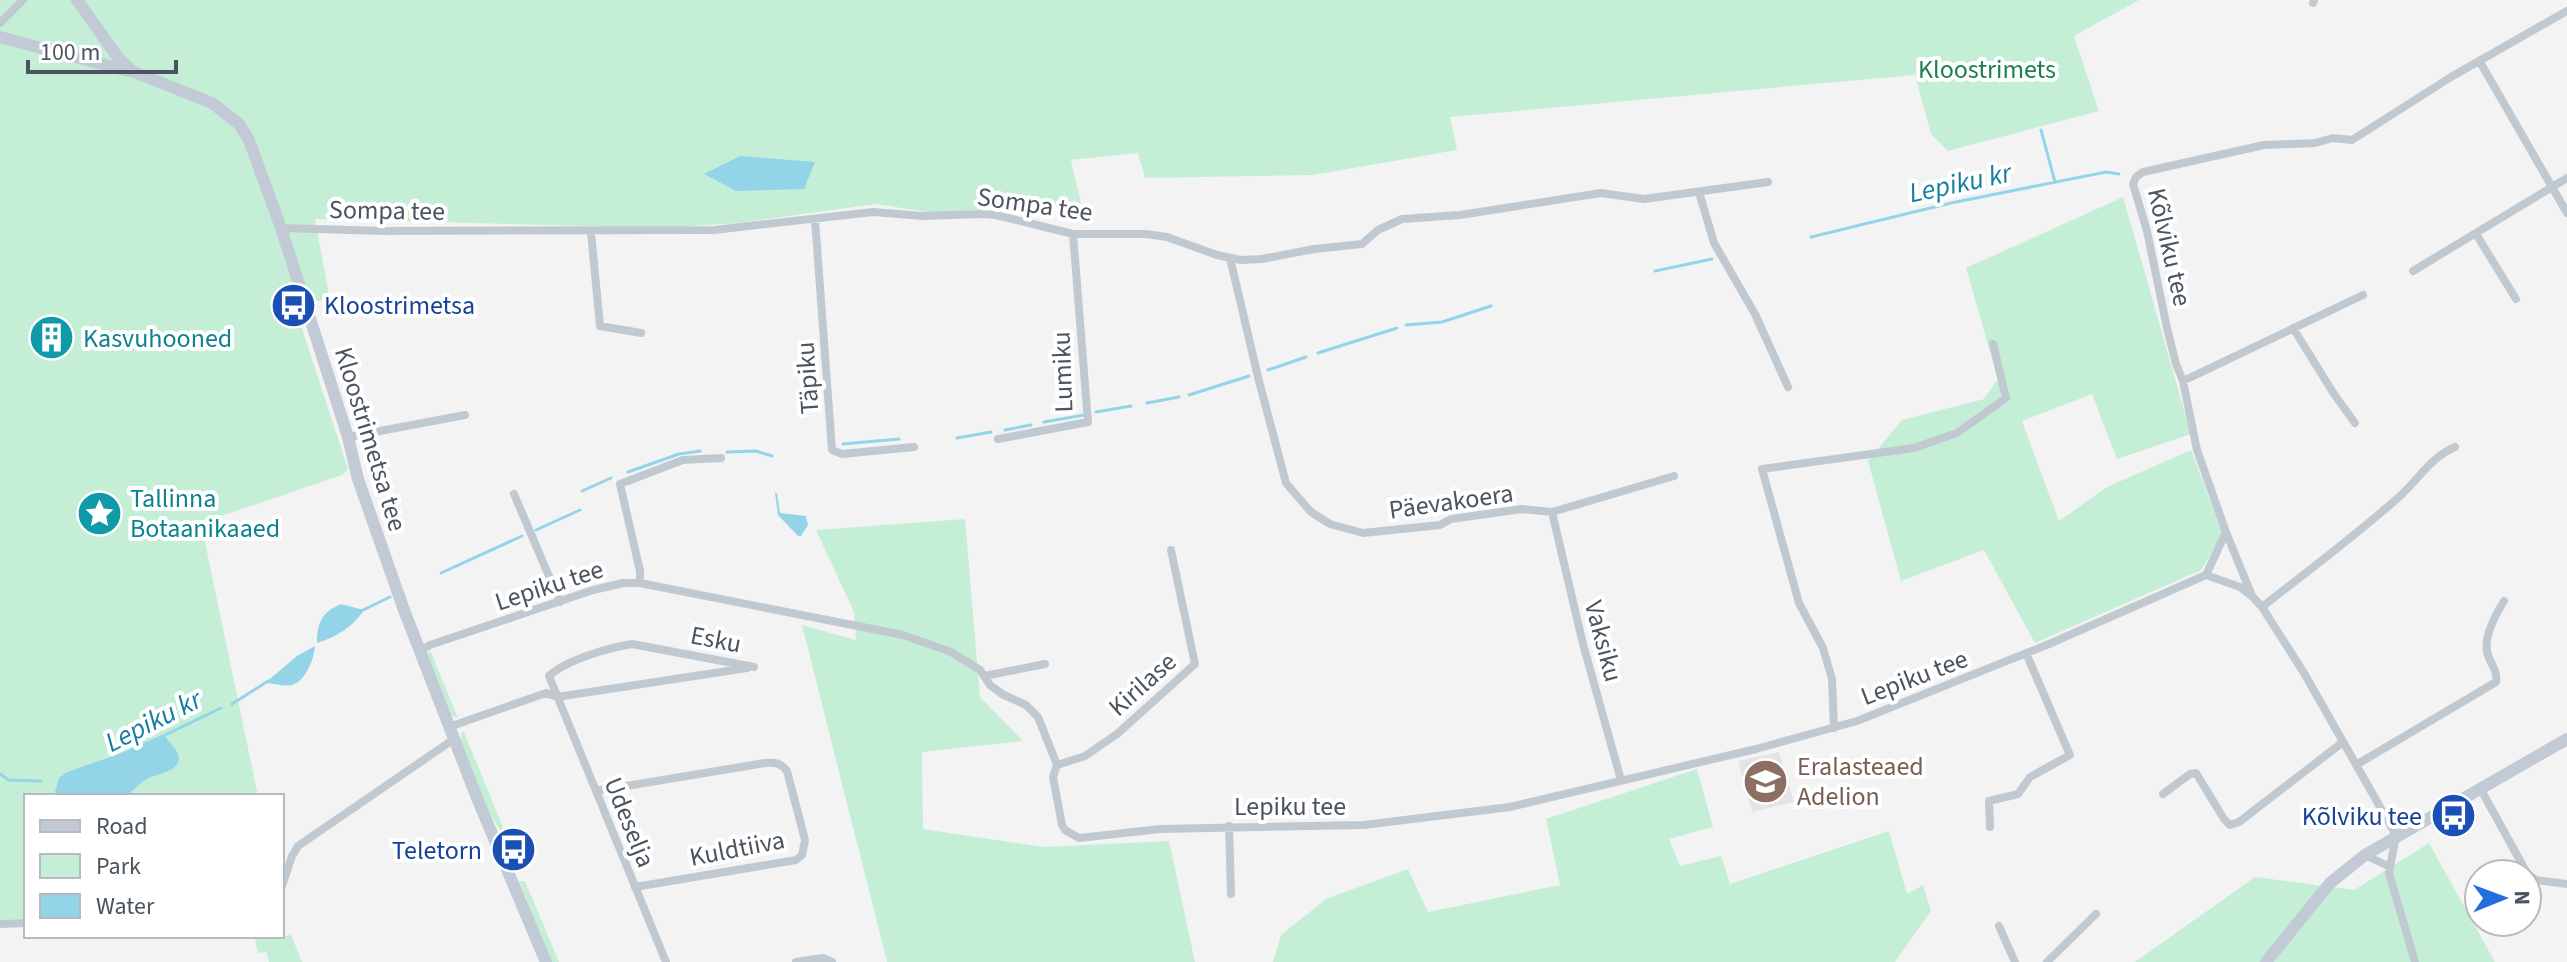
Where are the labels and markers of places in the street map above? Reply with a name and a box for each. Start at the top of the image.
bus stop icon: Kloostrimetsa [269,281,317,329]
place label: Kloostrimetsa [324,287,475,324]
building icon: Kasvuhooned [28,314,76,362]
place label: Kasvuhooned [83,320,232,357]
place label: Tallinna Botaanikaaed [130,480,280,547]
place icon: Tallinna Botaanikaaed [75,489,123,537]
place label: Eralasteaed Adelion [1797,748,1924,815]
school or university icon: Eralasteaed Adelion [1742,757,1790,805]
bus stop icon: Kõlviku tee [2429,792,2477,840]
place label: Kõlviku tee [2302,798,2422,835]
bus stop icon: Teletorn [489,826,537,874]
place label: Teletorn [392,832,482,869]

